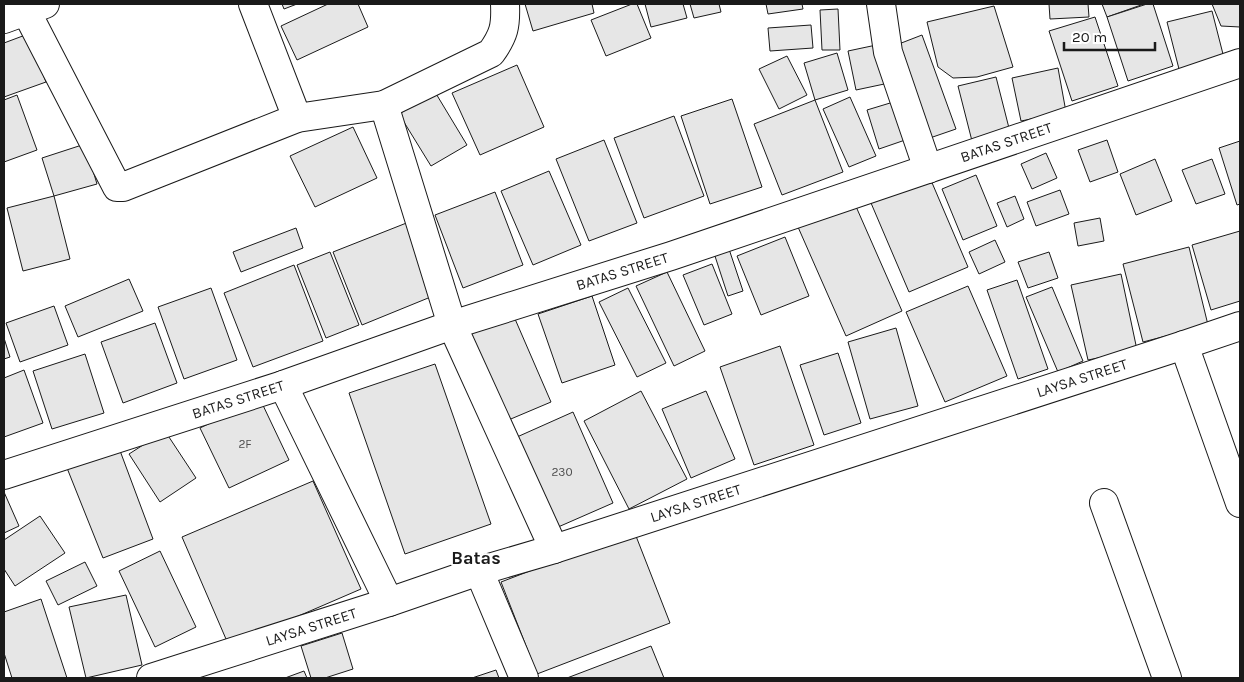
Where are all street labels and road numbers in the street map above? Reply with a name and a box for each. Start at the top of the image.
street label: BATAS STREET [958,118,1055,166]
street label: BATAS STREET [574,248,671,294]
street label: LAYSA STREET [1034,355,1130,401]
street label: BATAS STREET [190,376,287,423]
street label: LAYSA STREET [648,480,744,526]
street label: LAYSA STREET [263,604,359,650]

